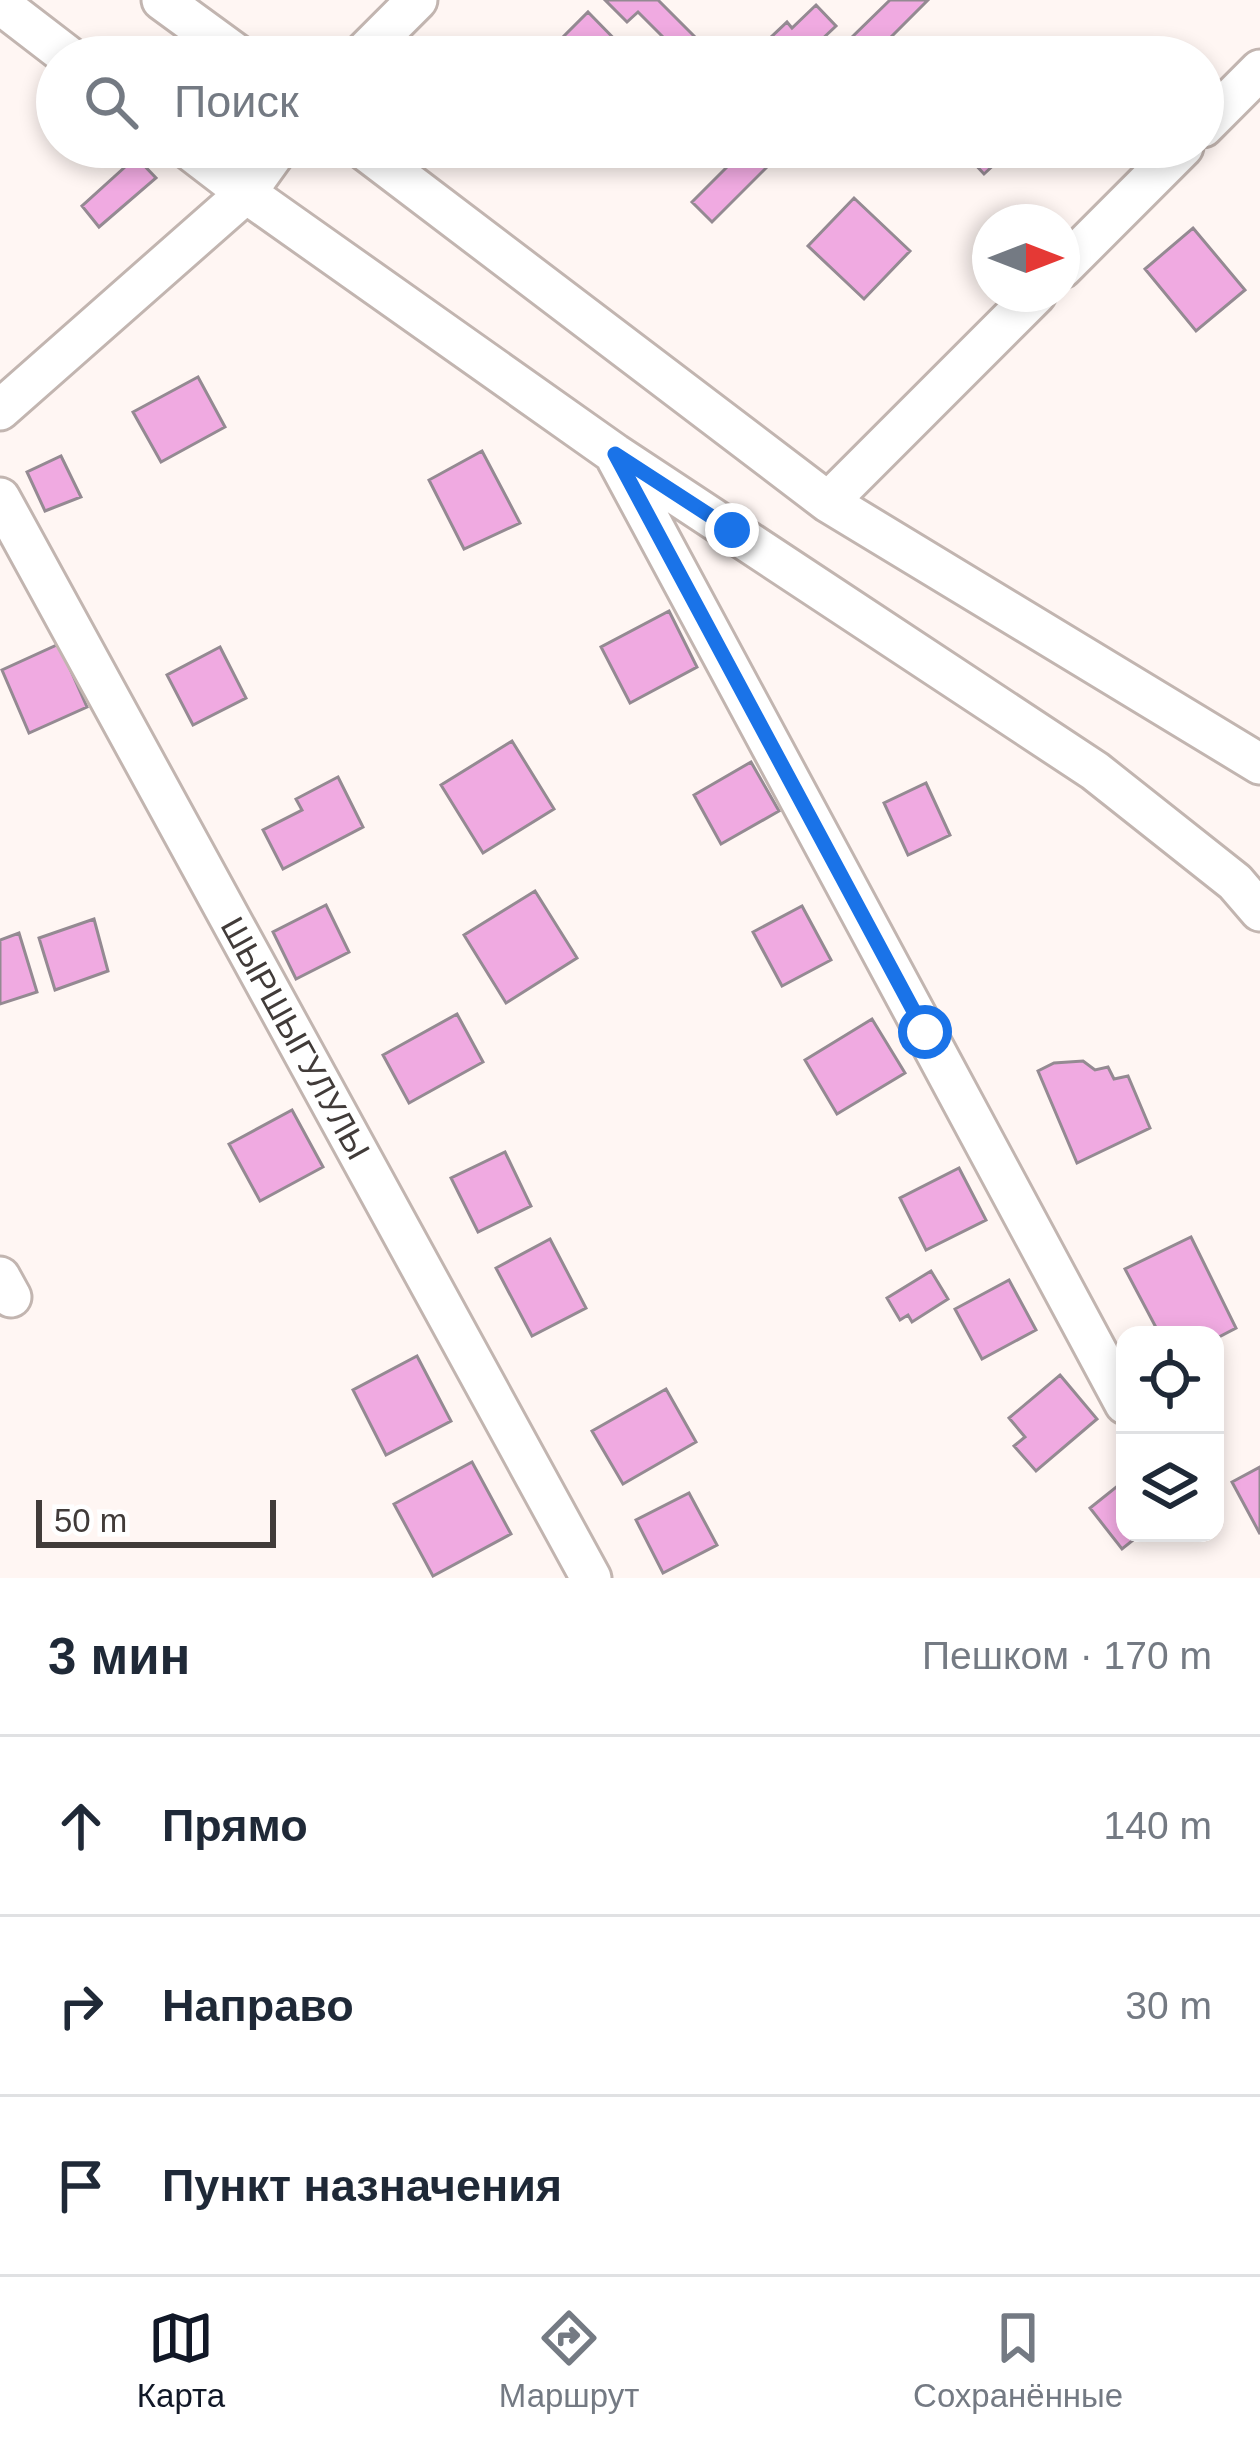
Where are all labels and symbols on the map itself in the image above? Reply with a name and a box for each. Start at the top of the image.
north arrow [972,204,1080,312]
route end [705,503,759,557]
street label: ШЫРШЫГУЛУЛЫ [214,911,377,1166]
route start [898,1005,952,1059]
scale bar [36,1494,276,1547]

